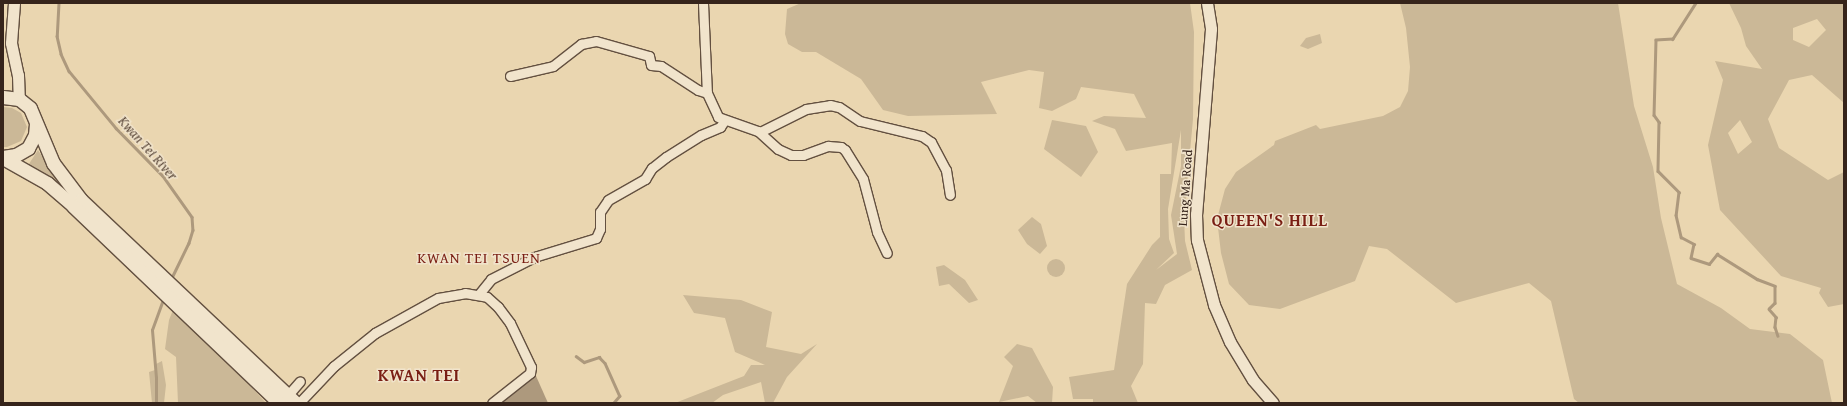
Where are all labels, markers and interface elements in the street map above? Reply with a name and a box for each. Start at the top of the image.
water label: Kwan Tei River [115,113,181,183]
street label: Lung Ma Road [1176,149,1196,227]
district label: QUEEN'S HILL [1212,210,1328,230]
district label: KWAN TEI TSUEN [417,249,541,267]
district label: KWAN TEI [378,365,460,385]

